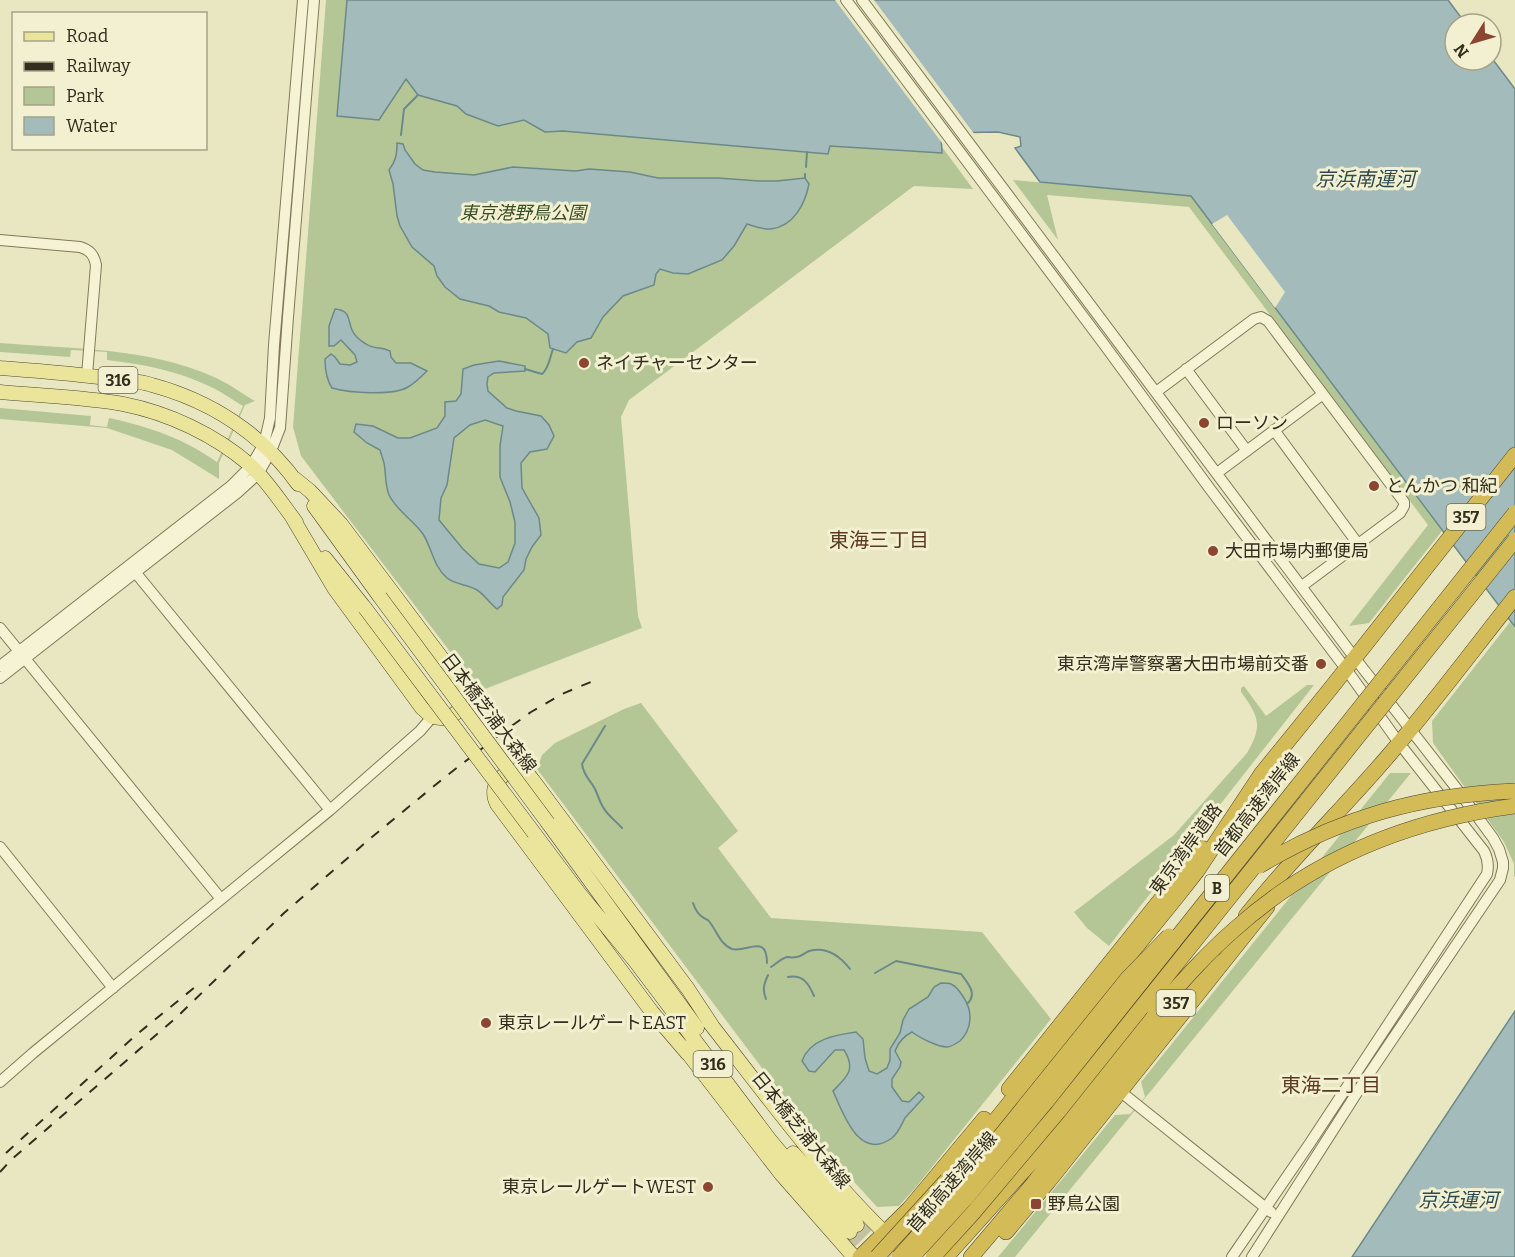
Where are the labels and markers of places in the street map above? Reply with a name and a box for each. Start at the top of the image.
place label: ネイチャーセンター [596,352,758,374]
marker: ネイチャーセンター [577,356,591,370]
place label: ローソン [1216,412,1288,434]
marker: ローソン [1197,416,1211,430]
place label: とんかつ 和紀 [1386,475,1498,497]
marker: とんかつ 和紀 [1367,479,1381,493]
place label: 大田市場内郵便局 [1225,540,1369,562]
marker: 大田市場内郵便局 [1206,544,1220,558]
place label: 東京湾岸警察署大田市場前交番 [1057,653,1309,675]
marker: 東京湾岸警察署大田市場前交番 [1314,657,1328,671]
place label: 東京レールゲートEAST [498,1012,686,1034]
marker: 東京レールゲートEAST [479,1016,493,1030]
place label: 東京レールゲートWEST [502,1176,696,1198]
marker: 東京レールゲートWEST [701,1180,715,1194]
place label: 野鳥公園 [1048,1193,1120,1215]
marker: 野鳥公園 [1029,1197,1043,1211]

